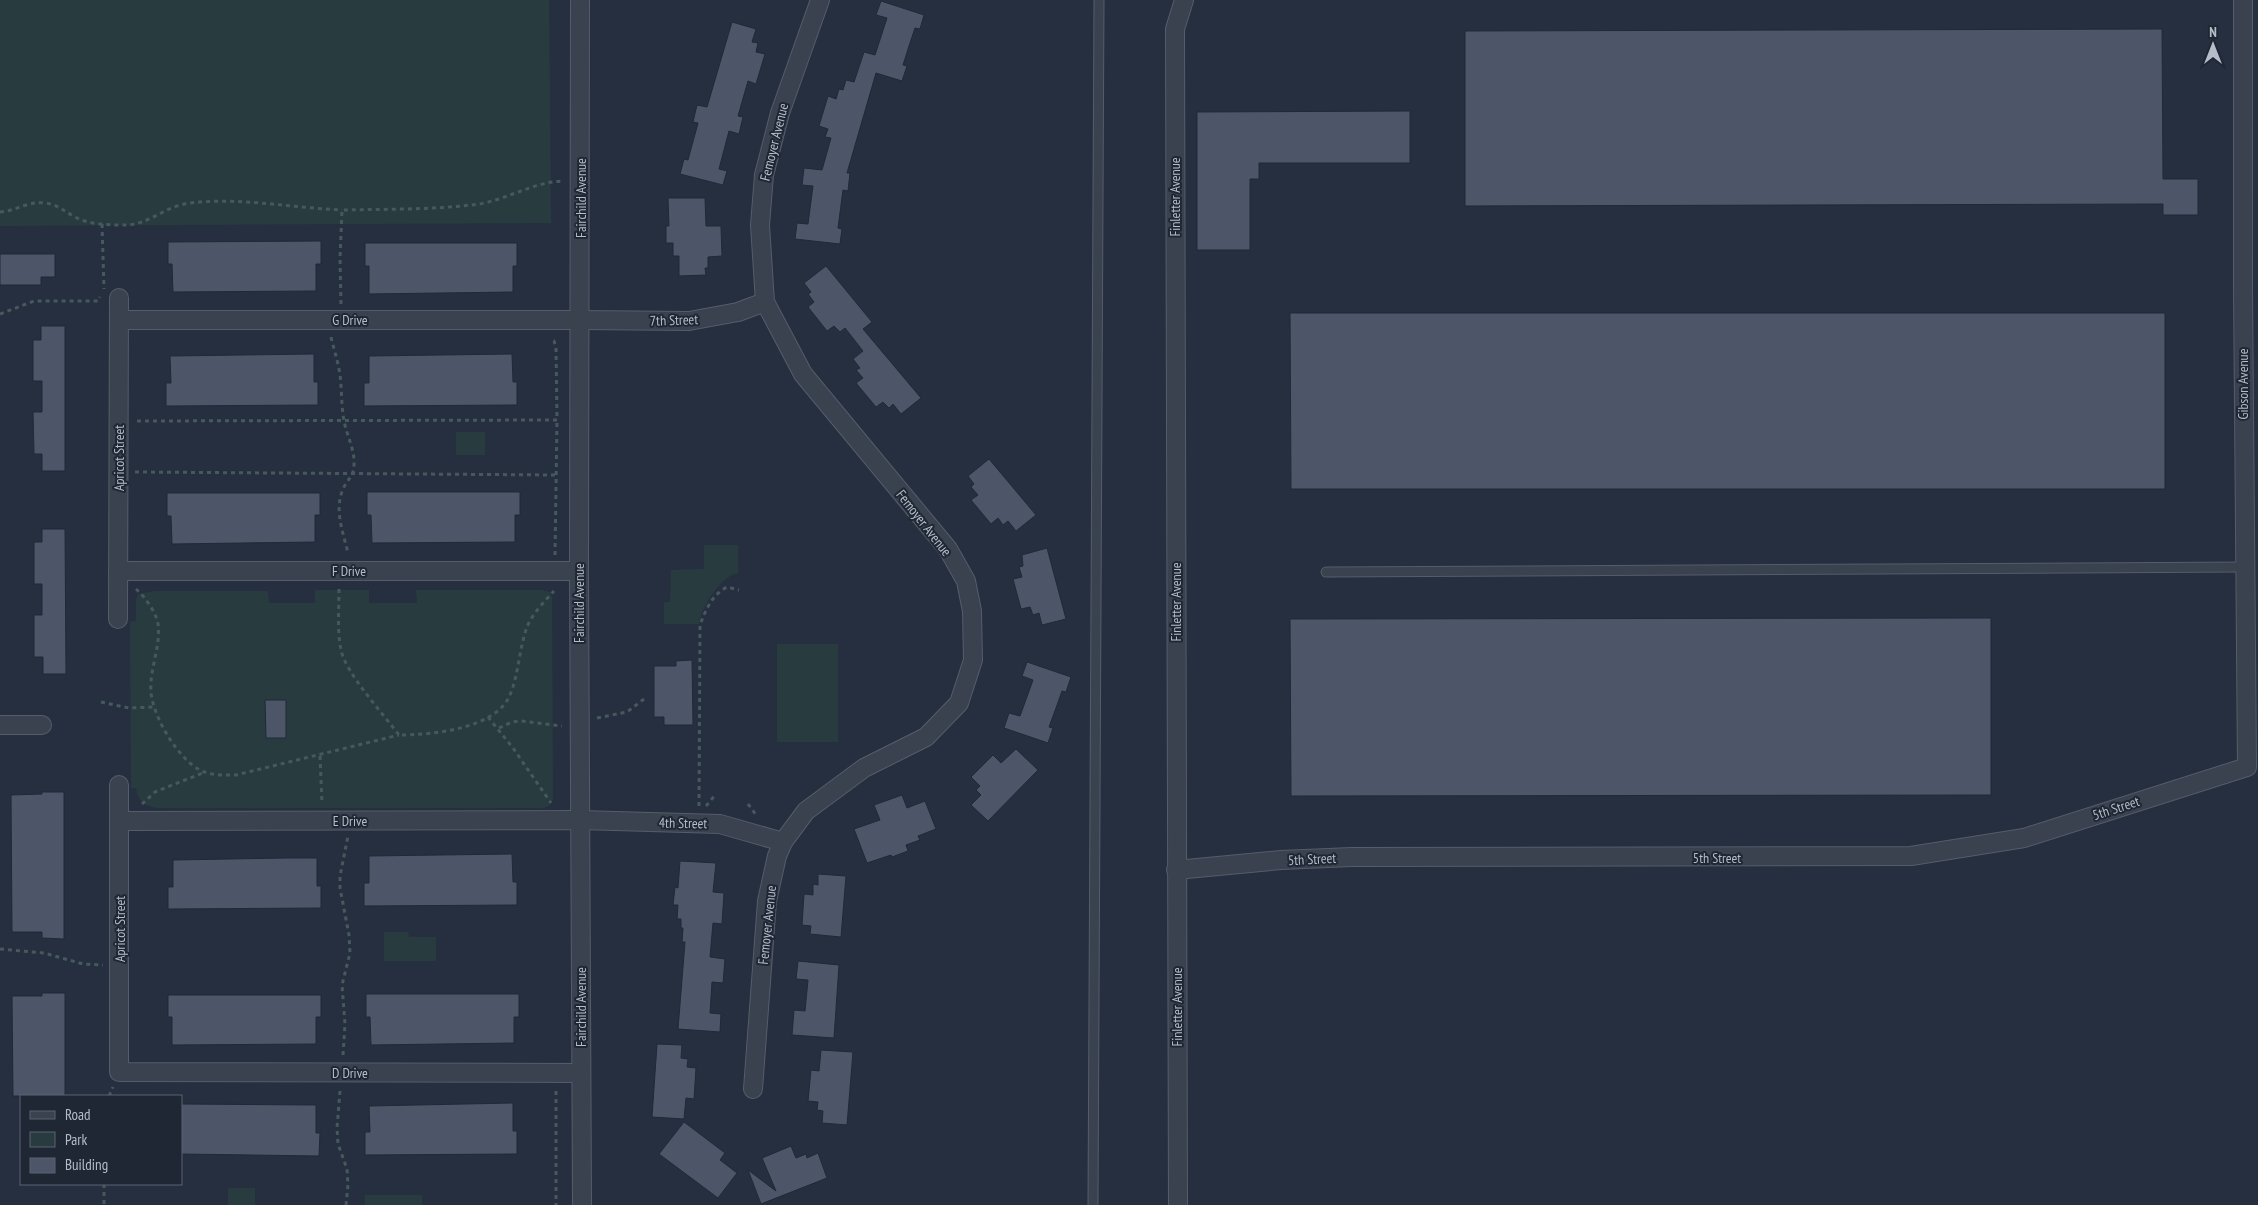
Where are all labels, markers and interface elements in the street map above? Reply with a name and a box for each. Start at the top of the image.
north arrow [2188,20,2238,70]
text: N [2209,23,2217,41]
street label: Femoyer Avenue [756,101,792,183]
street label: Finletter Avenue [1166,157,1184,237]
street label: Fairchild Avenue [572,158,590,238]
street label: 7th Street [650,310,699,330]
street label: G Drive [332,311,368,329]
street label: Gibson Avenue [2234,348,2252,419]
street label: Apricot Street [110,425,128,491]
street label: Femoyer Avenue [892,486,956,560]
street label: F Drive [332,562,366,580]
street label: Finletter Avenue [1167,562,1185,642]
street label: Fairchild Avenue [570,563,588,643]
street label: 5th Street [2090,792,2142,824]
street label: E Drive [333,812,367,830]
street label: 4th Street [659,814,707,832]
street label: 5th Street [1287,849,1337,869]
street label: 5th Street [1693,849,1741,867]
street label: Femoyer Avenue [754,884,780,965]
street label: Apricot Street [111,896,129,962]
street label: Fairchild Avenue [572,967,590,1047]
street label: Finletter Avenue [1168,967,1186,1047]
street label: D Drive [332,1064,368,1082]
legend [20,1095,182,1185]
text: Road [65,1105,91,1124]
text: Park [65,1130,87,1149]
text: Building [65,1155,108,1174]

